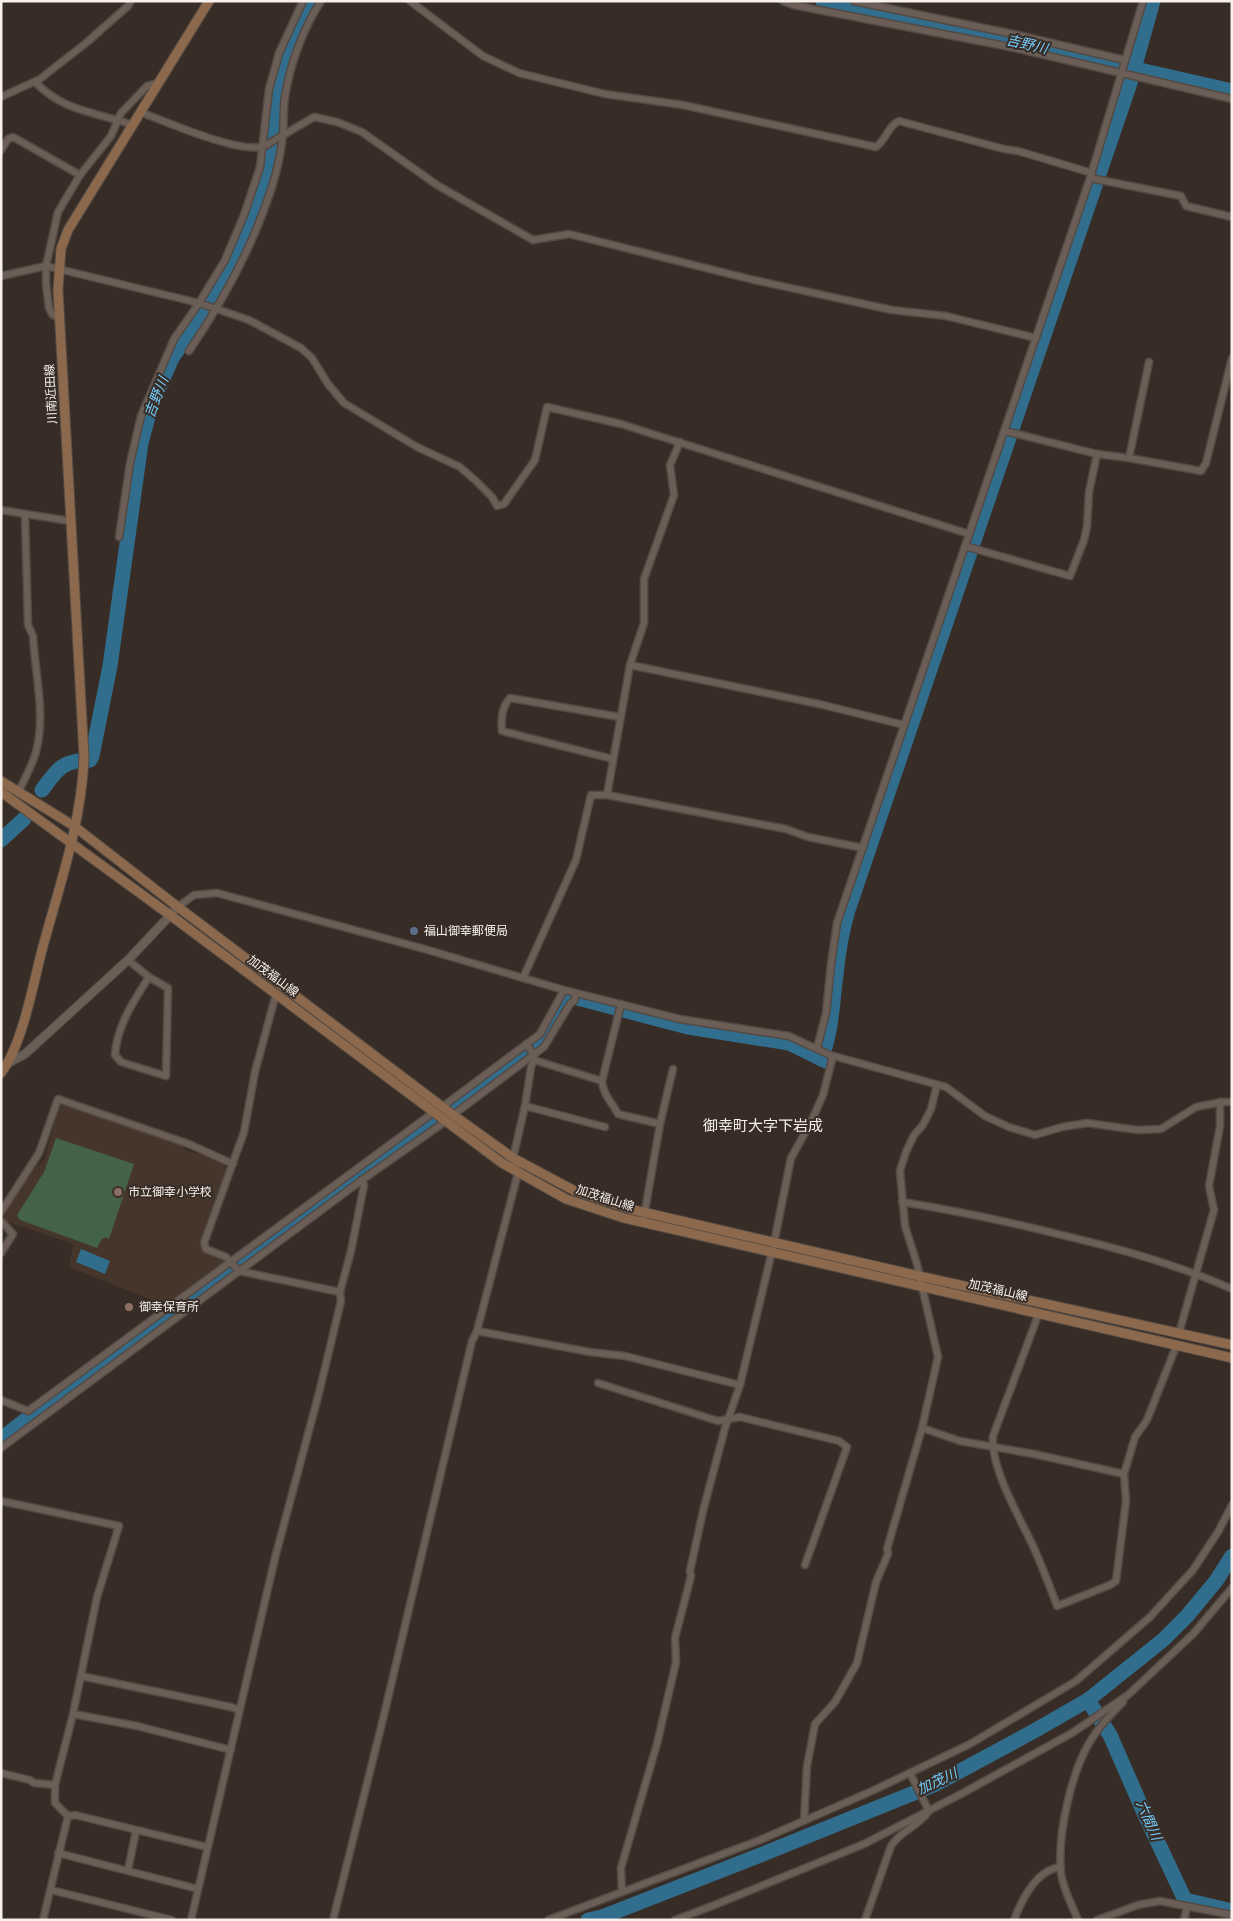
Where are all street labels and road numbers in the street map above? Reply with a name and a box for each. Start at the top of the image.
street label: 川南近田線 [41,364,60,424]
street label: 加茂福山線 [245,952,302,1000]
street label: 加茂福山線 [574,1181,636,1214]
street label: 加茂福山線 [967,1275,1029,1304]

